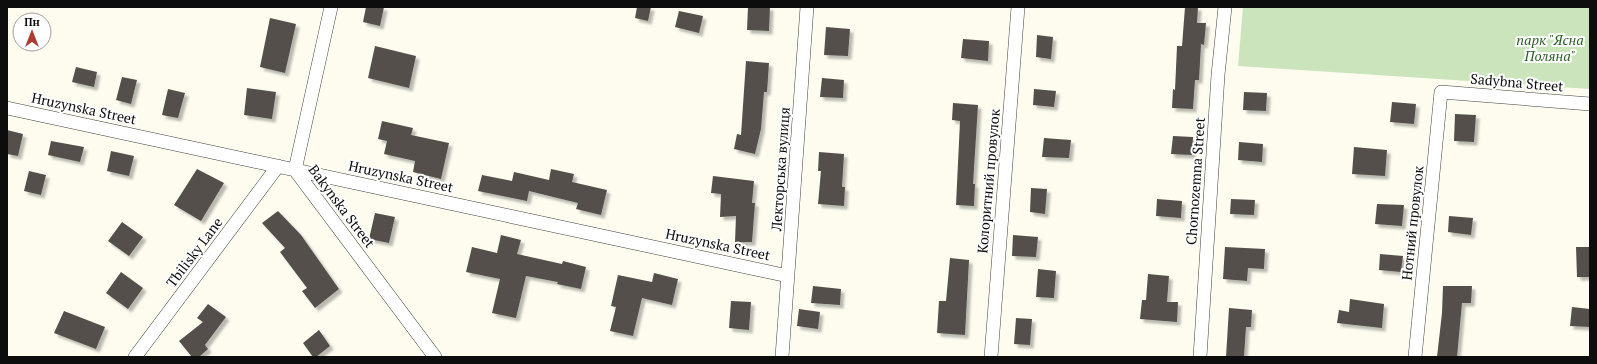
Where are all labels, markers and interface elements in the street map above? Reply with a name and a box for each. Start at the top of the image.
north arrow [12,12,52,52]
text: Пн [24,15,40,29]
park label: парк "Ясна Поляна" [1516,30,1584,65]
street label: Sadybna Street [1470,68,1565,96]
street label: Hruzynska Street [30,88,139,129]
street label: Лекторська вулиця [766,106,794,233]
street label: Колоритний провулок [972,107,1004,254]
street label: Chornozemna Street [1181,116,1209,246]
street label: Hruzynska Street [347,156,456,197]
street label: Bakynska Street [305,161,380,252]
street label: Нотний провулок [1397,164,1428,281]
street label: Tbilisky Lane [161,213,227,291]
street label: Hruzynska Street [664,224,773,265]

